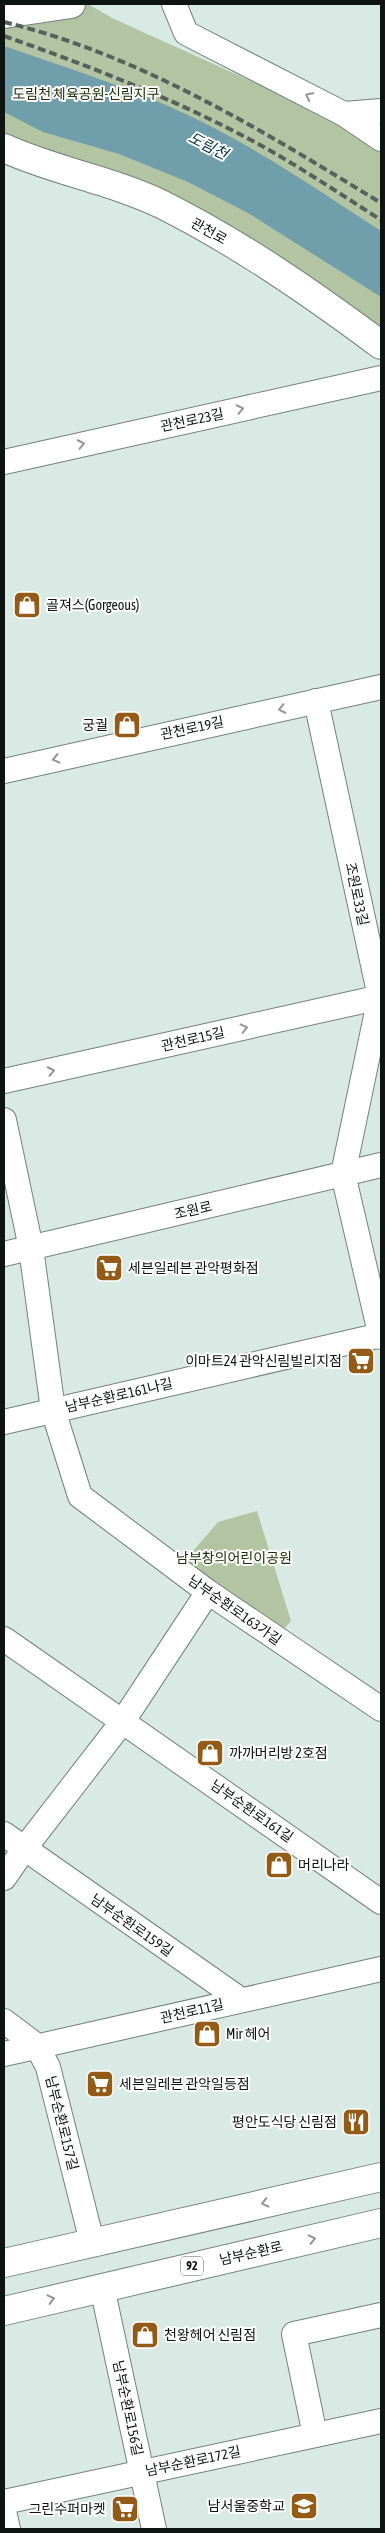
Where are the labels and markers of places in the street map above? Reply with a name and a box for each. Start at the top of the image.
shop icon: 골져스(Gorgeous) [12,590,42,620]
place label: 골져스(Gorgeous) [46,597,139,613]
shop icon: 궁궐 [112,710,142,740]
place label: 궁궐 [82,717,108,733]
supermarket icon: 세븐일레븐 관악평화점 [94,1253,124,1283]
place label: 세븐일레븐 관악평화점 [128,1260,259,1276]
supermarket icon: 이마트24 관악신림빌리지점 [346,1346,376,1376]
place label: 이마트24 관악신림빌리지점 [185,1353,342,1369]
shop icon: 까까머리방 2호점 [195,1738,225,1768]
place label: 까까머리방 2호점 [229,1745,328,1761]
shop icon: 머리나라 [264,1850,294,1880]
place label: 머리나라 [298,1857,350,1873]
shop icon: Mir 헤어 [192,2019,222,2049]
place label: Mir 헤어 [226,2026,270,2042]
supermarket icon: 세븐일레븐 관악일등점 [85,2069,115,2099]
place label: 세븐일레븐 관악일등점 [119,2076,250,2092]
restaurant icon: 평안도식당 신림점 [341,2107,371,2137]
place label: 평안도식당 신림점 [232,2114,337,2130]
shop icon: 천왕헤어 신림점 [130,2320,160,2350]
place label: 천왕헤어 신림점 [164,2327,256,2343]
school or university icon: 남서울중학교 [289,2491,319,2521]
supermarket icon: 그린수퍼마켓 [110,2494,140,2524]
place label: 남서울중학교 [208,2498,285,2514]
place label: 그린수퍼마켓 [29,2501,106,2517]

